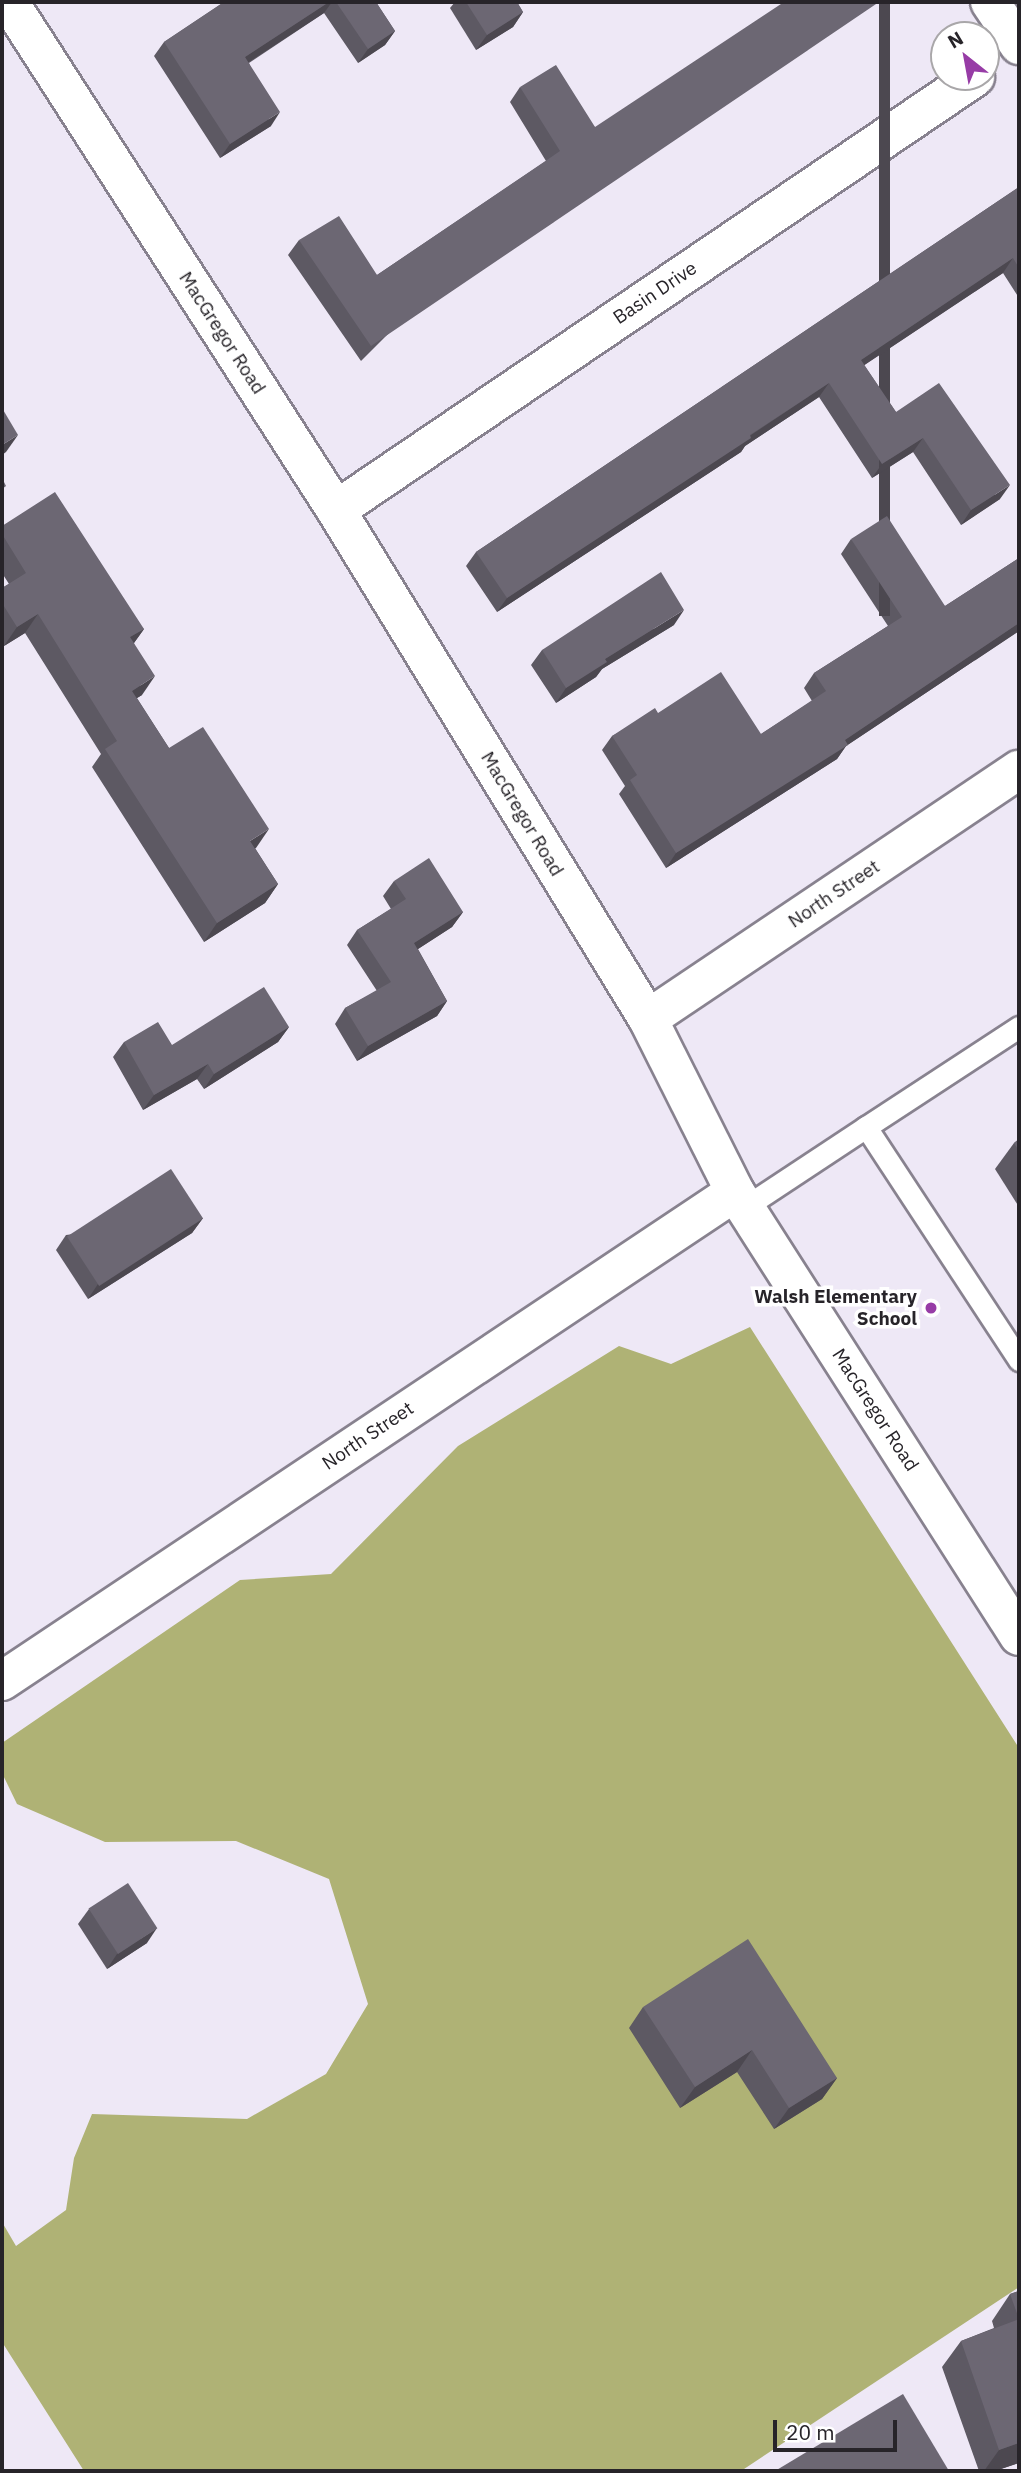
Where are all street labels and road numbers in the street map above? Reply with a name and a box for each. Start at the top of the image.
street label: Basin Drive [609,257,701,329]
street label: MacGregor Road [174,268,270,398]
street label: MacGregor Road [476,748,568,880]
street label: North Street [784,855,884,933]
street label: MacGregor Road [827,1345,923,1475]
street label: North Street [318,1397,418,1475]

